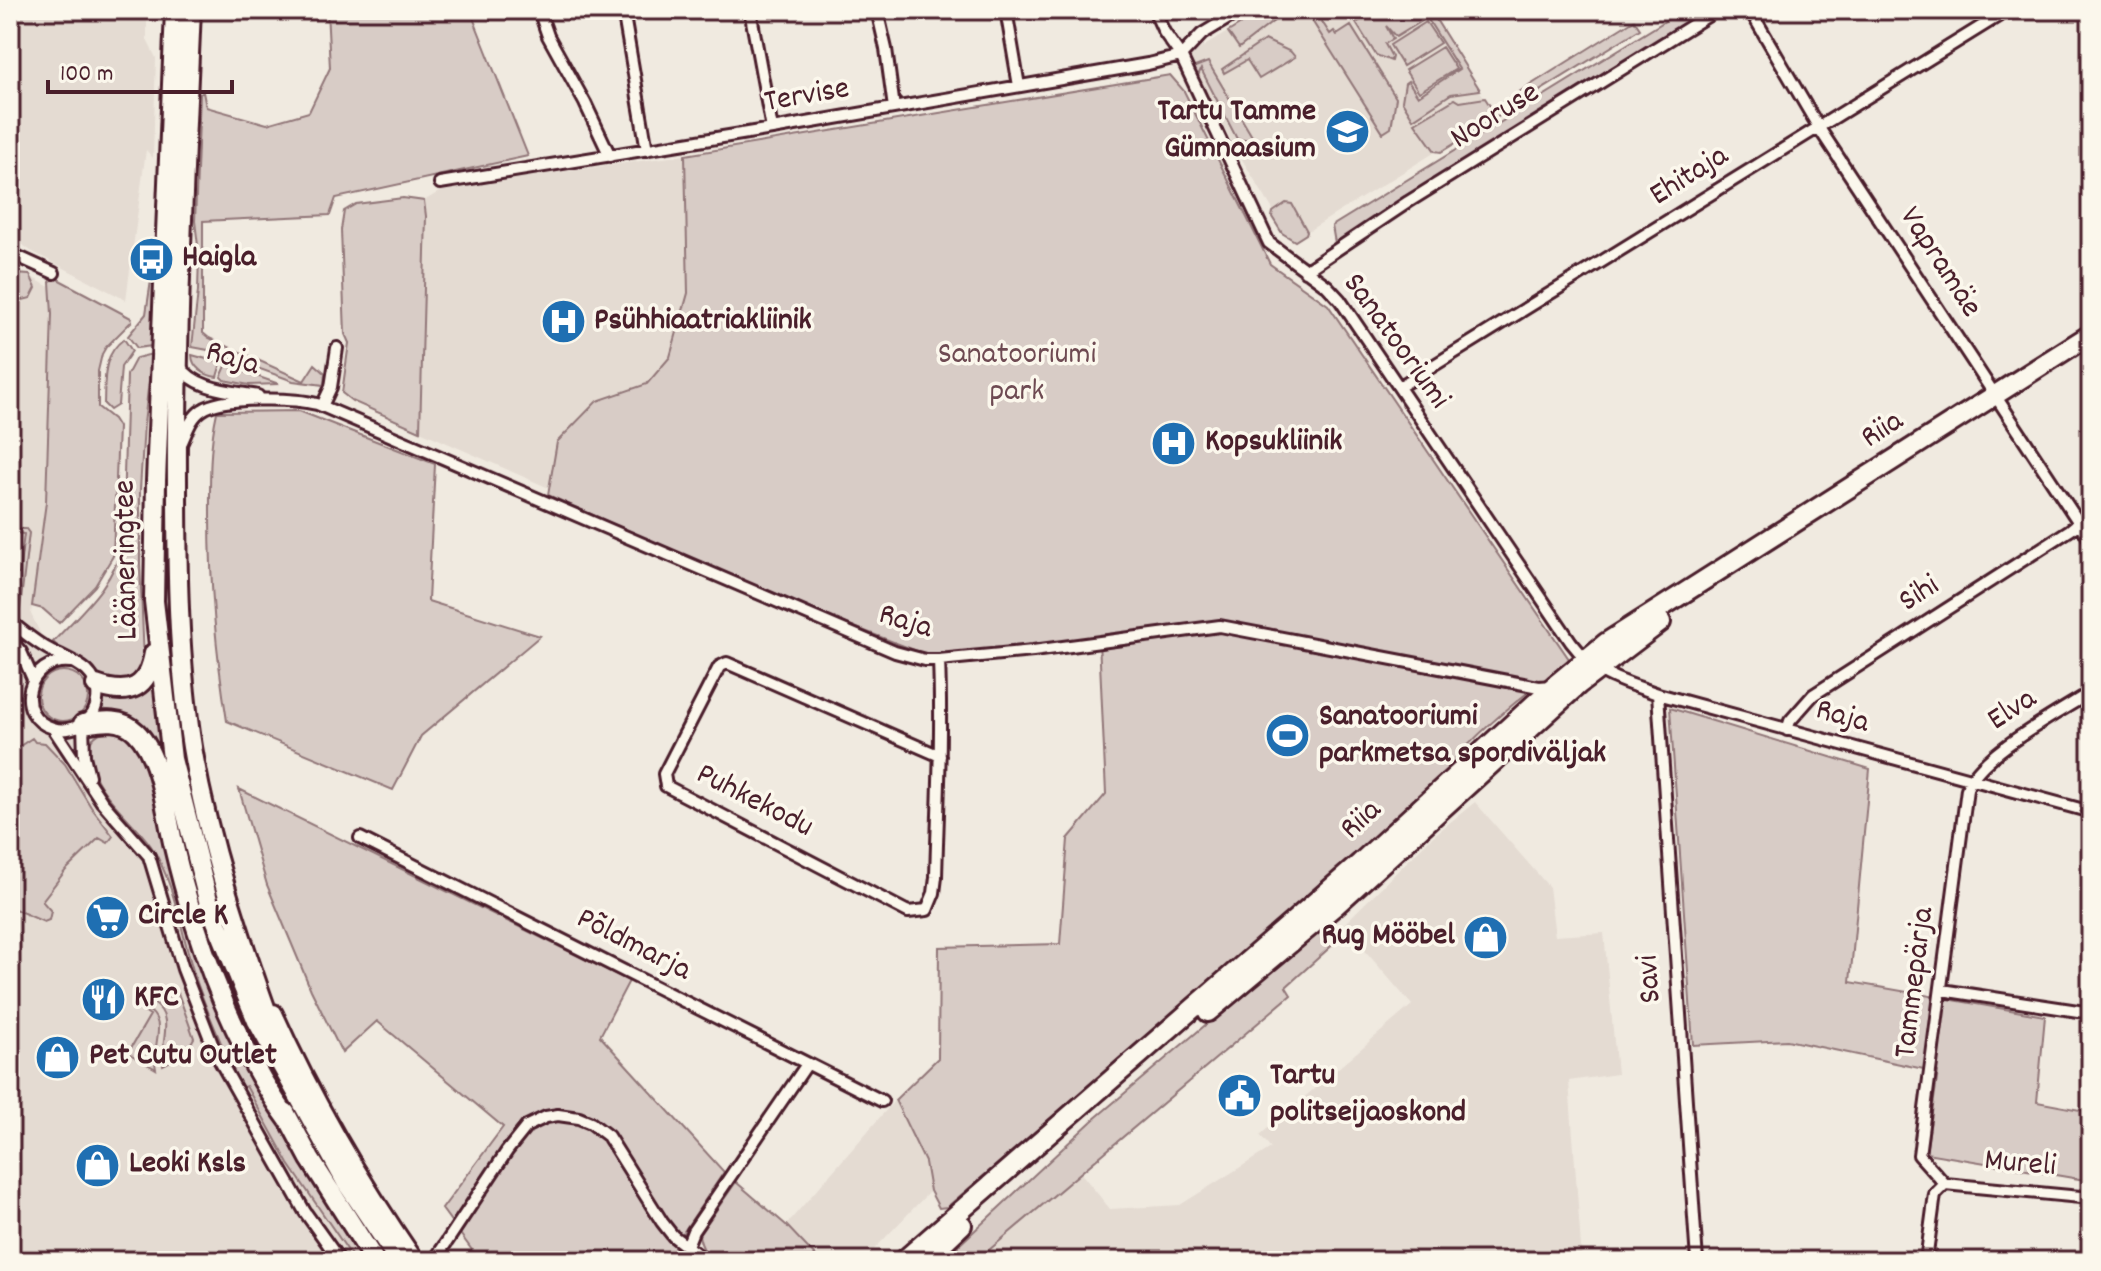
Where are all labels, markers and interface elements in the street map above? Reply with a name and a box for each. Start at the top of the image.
scale bar [48,44,232,94]
text: 100 m [60,58,113,92]
street label: Tervise [761,67,853,127]
street label: Nooruse [1442,72,1550,162]
place label: Tartu Tamme Gümnaasium [1158,90,1316,173]
school or university icon: Tartu Tamme Gümnaasium [1323,107,1371,155]
street label: Ehitaja [1642,134,1739,219]
street label: Vapramäe [1886,198,1992,328]
bus stop icon: Haigla [127,235,175,283]
place label: Haigla [182,236,257,282]
street label: Sanatooriumi [1330,264,1460,420]
hospital icon: Psühhiaatriakliinik [539,298,587,346]
place label: Psühhiaatriakliinik [594,299,812,345]
street label: Raja [199,330,265,390]
park label: Sanatooriumi park [938,333,1096,416]
street label: Riia [1853,400,1914,462]
hospital icon: Kopsukliinik [1150,419,1198,467]
place label: Kopsukliinik [1205,420,1342,466]
street label: Lääneringtee [104,479,152,641]
street label: Sihi [1890,565,1950,625]
street label: Raja [872,593,938,653]
street label: Elva [1979,677,2048,744]
street label: Raja [1810,688,1875,748]
place label: Sanatooriumi parkmetsa spordiväljak [1319,695,1606,778]
sports icon: Sanatooriumi parkmetsa spordiväljak [1264,712,1312,760]
street label: Puhkekodu [687,753,821,851]
street label: Riia [1331,789,1394,852]
supermarket icon: Circle K [83,893,131,941]
place label: Circle K [138,894,228,940]
street label: Põldmarja [567,897,699,995]
street label: Tammepärja [1884,904,1948,1061]
shop icon: Rug Mööbel [1462,913,1510,961]
place label: Rug Mööbel [1321,914,1455,960]
street label: Savi [1626,953,1676,1005]
restaurant icon: KFC [79,975,127,1023]
place label: KFC [134,976,179,1022]
shop icon: Pet Cutu Outlet [34,1033,82,1081]
place label: Pet Cutu Outlet [89,1034,277,1080]
place label: Tartu politseijaoskond [1270,1054,1466,1137]
public building icon: Tartu politseijaoskond [1215,1071,1263,1119]
street label: Mureli [1982,1139,2058,1191]
shop icon: Leoki Ksls [74,1141,122,1189]
place label: Leoki Ksls [129,1142,246,1188]

